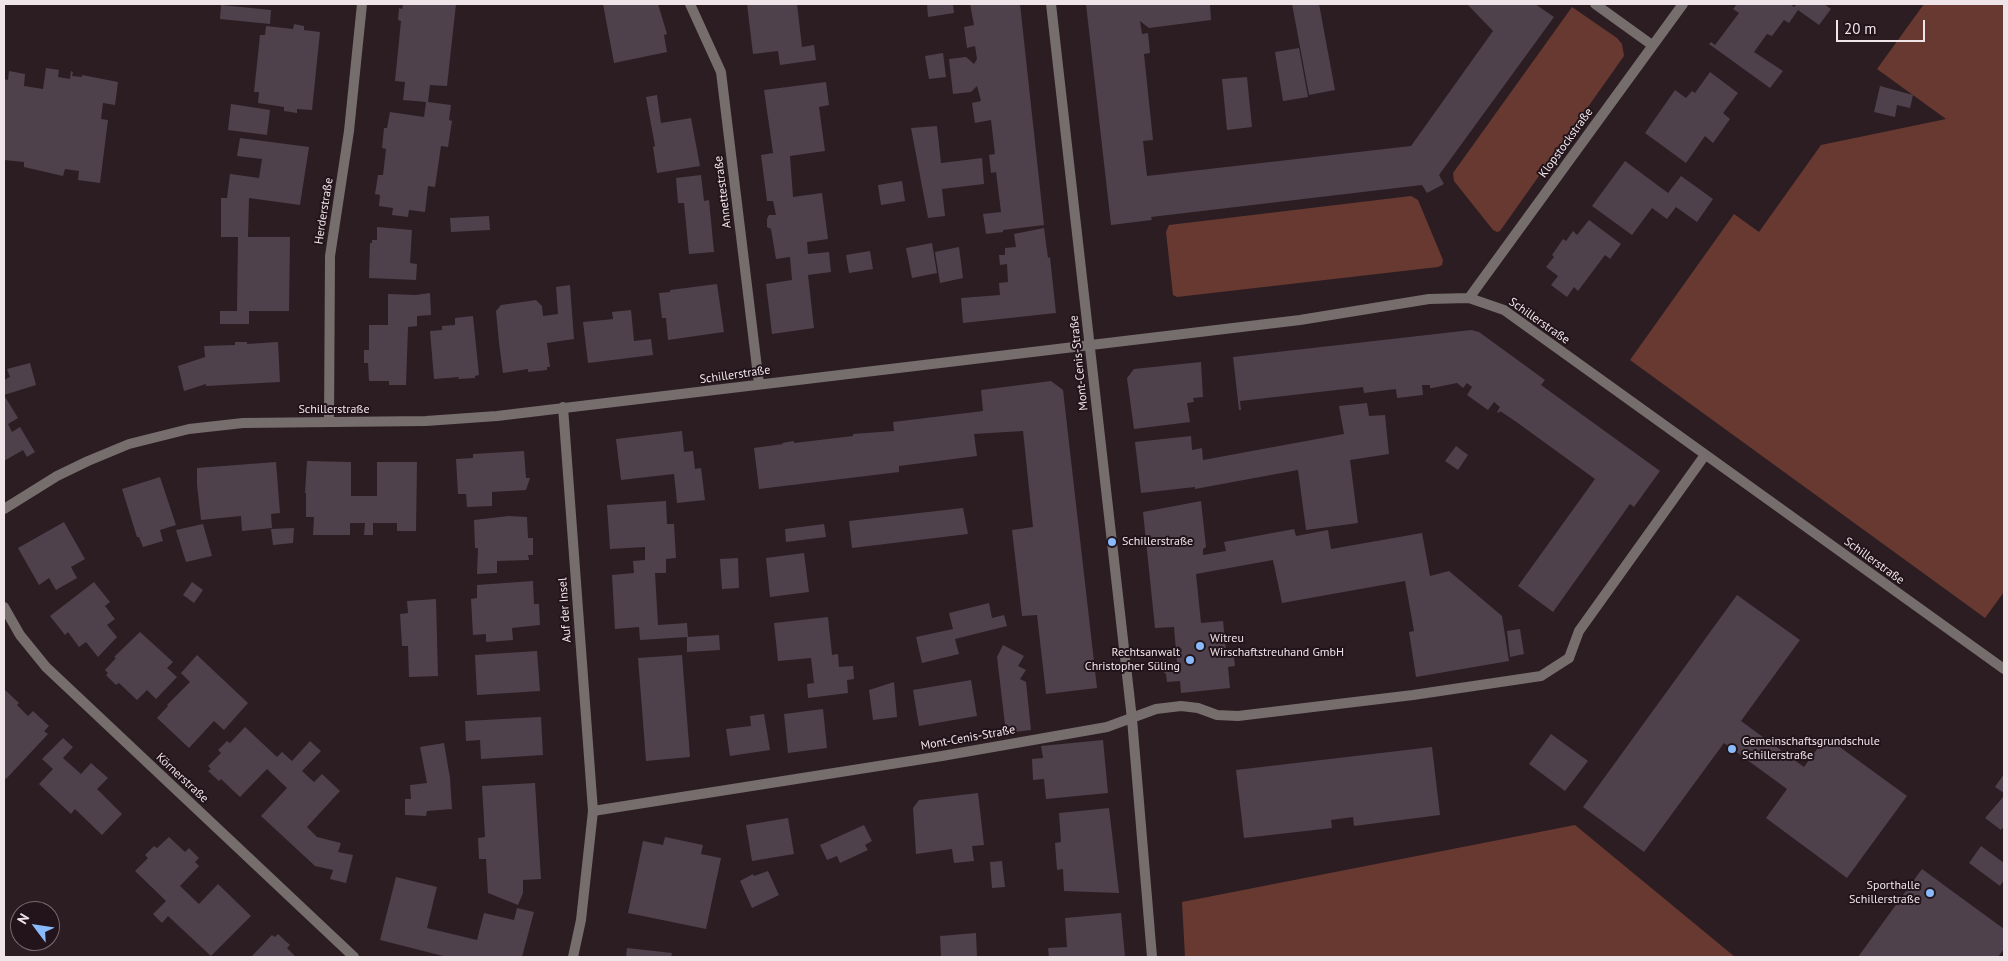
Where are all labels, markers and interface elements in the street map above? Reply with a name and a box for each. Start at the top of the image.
scale bar [1838,10,1927,42]
text: 20 m [1844,19,1877,38]
street label: Klopstockstraße [1536,105,1596,181]
street label: Annettestraße [711,155,735,229]
street label: Herderstraße [312,177,336,245]
street label: Schillerstraße [1506,295,1572,347]
street label: Mont-Cenis-Straße [1067,315,1091,411]
street label: Schillerstraße [699,363,771,387]
street label: Schillerstraße [298,403,370,417]
street label: Schillerstraße [1841,534,1907,588]
place label: Schillerstraße [1122,535,1193,549]
marker: Schillerstraße [1106,536,1118,548]
street label: Auf der Insel [556,577,574,643]
place label: Witreu Wirschaftstreuhand GmbH [1210,632,1344,660]
marker: Witreu Wirschaftstreuhand GmbH [1194,640,1206,652]
place label: Rechtsanwalt Christopher Süling [1085,646,1180,674]
marker: Rechtsanwalt Christopher Süling [1184,654,1196,666]
street label: Mont-Cenis-Straße [920,723,1016,753]
place label: Gemeinschaftsgrundschule Schillerstraße [1742,735,1880,763]
marker: Gemeinschaftsgrundschule Schillerstraße [1726,743,1738,755]
street label: Körnerstraße [153,750,211,806]
place label: Sporthalle Schillerstraße [1849,879,1920,907]
marker: Sporthalle Schillerstraße [1924,887,1936,899]
north arrow [10,901,60,951]
text: N [13,910,33,927]

